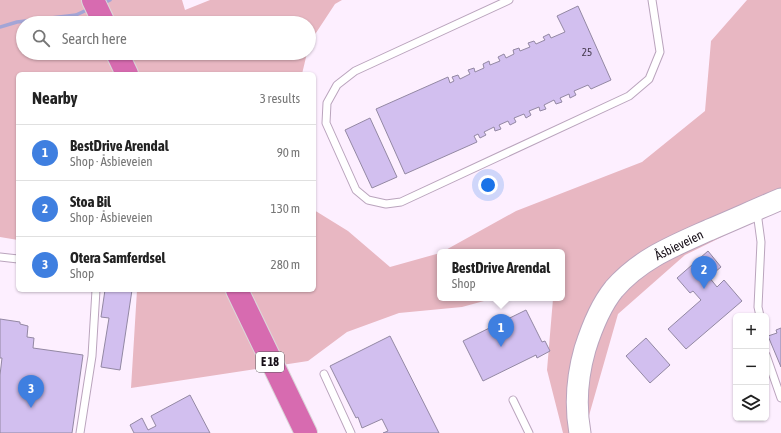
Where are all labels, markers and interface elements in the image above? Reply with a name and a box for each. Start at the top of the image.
search box [16,16,316,60]
icon: search [30,27,52,49]
text: Search here [62,30,127,47]
house number: 25 [582,46,592,58]
text: Nearby [32,88,78,108]
text: 3 results [260,91,300,106]
text: BestDrive Arendal [70,137,169,154]
text: 1 [42,145,48,160]
text: 90 m [277,145,300,160]
text: Shop · Åsbieveien [70,154,153,169]
your location [478,175,498,195]
text: Stoa Bil [70,193,111,210]
text: 2 [42,201,48,216]
text: 130 m [271,201,300,216]
text: Shop · Åsbieveien [70,210,153,225]
street label: Åsbieveien [652,227,706,263]
text: Otera Samferdsel [70,249,166,266]
popup [437,249,565,301]
pin: 2 [691,256,717,289]
text: 3 [42,257,48,272]
text: 280 m [271,257,300,272]
text: BestDrive Arendal [452,259,550,276]
text: Shop [70,266,94,281]
text: Shop [452,276,476,291]
map controls [733,313,769,421]
button: + [733,313,769,349]
pin: 1 [488,314,514,347]
button: − [733,349,769,385]
road number: E 18 [256,352,284,372]
pin: 3 [18,375,44,408]
button: layers [733,385,769,421]

